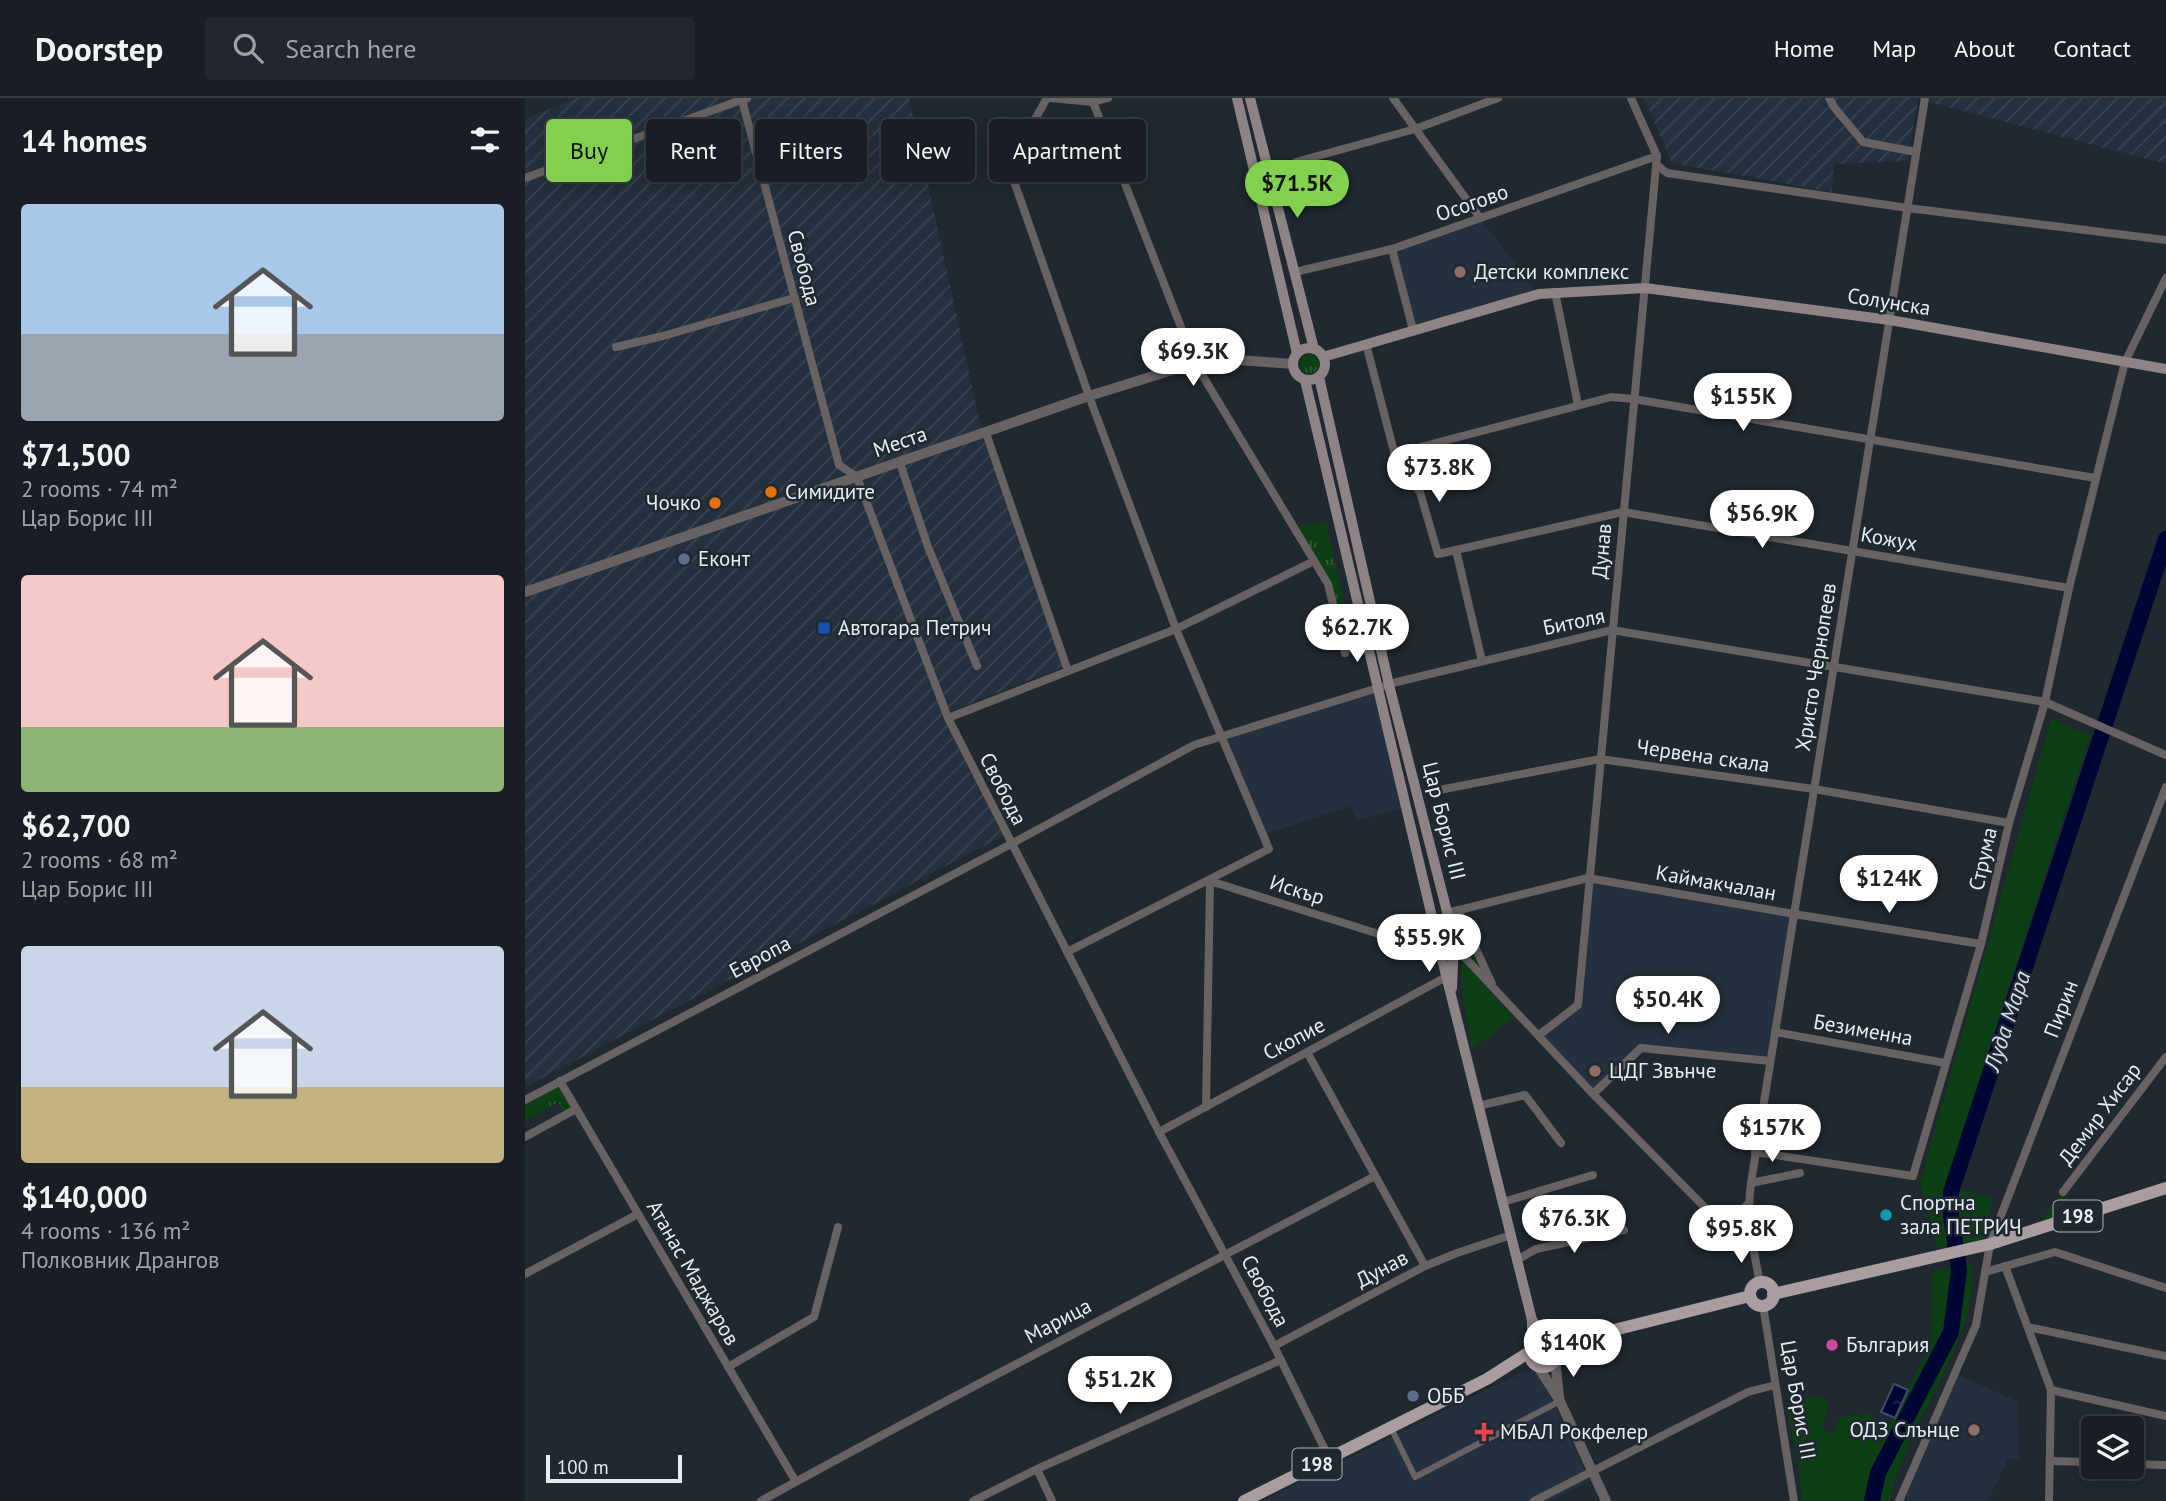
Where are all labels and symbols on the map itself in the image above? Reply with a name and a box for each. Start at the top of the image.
pin: $71.5K [1240,160,1354,220]
street label: Осогово [1432,178,1512,228]
street label: Свобода [781,227,828,309]
place label: Детски комплекс [1474,258,1629,285]
marker: Детски комплекс [1452,264,1468,280]
street label: Солунска [1845,282,1933,321]
pin: $69.3K [1136,328,1250,388]
pin: $155K [1694,374,1792,433]
street label: Места [869,420,930,463]
pin: $73.8K [1382,444,1496,504]
place label: Симидите [785,478,875,505]
marker: Симидите [763,484,779,500]
place label: Чочко [646,489,701,516]
pin: $56.9K [1705,490,1819,550]
marker: Чочко [707,495,723,511]
street label: Кожух [1859,520,1920,557]
street label: Дунав [1586,522,1617,580]
place label: Еконт [698,545,751,572]
marker: Еконт [676,551,692,567]
street label: Христо Чернопеев [1789,581,1842,753]
street label: Битоля [1540,602,1607,641]
pin: $62.7K [1300,604,1414,664]
place label: Автогара Петрич [838,614,992,641]
marker: Автогара Петрич [816,620,832,636]
street label: Червена скала [1635,733,1771,778]
street label: Свобода [974,748,1033,830]
street label: Цар Борис III [1417,759,1472,883]
street label: Струма [1962,825,2003,893]
pin: $124K [1840,856,1938,915]
street label: Каймакчалан [1654,859,1778,906]
street label: Искър [1267,868,1328,911]
pin: $55.9K [1372,914,1486,974]
street label: Европа [724,929,795,984]
water label: Луда Мара [1976,967,2036,1076]
pin: $50.4K [1611,976,1725,1036]
street label: Пирин [2037,976,2084,1041]
street label: Безименна [1811,1008,1915,1052]
street label: Скопие [1258,1011,1329,1066]
place label: ЦДГ Звънче [1609,1057,1716,1084]
street label: Демир Хисар [2052,1057,2147,1170]
marker: ЦДГ Звънче [1587,1063,1603,1079]
pin: $157K [1723,1104,1821,1164]
place label: Спортна зала ПЕТРИЧ [1900,1189,2022,1240]
street label: Атанас Маджаров [641,1195,746,1350]
pin: $76.3K [1517,1196,1631,1255]
road number: 198 [2053,1200,2103,1232]
pin: $95.8K [1684,1206,1798,1265]
marker: Спортна зала ПЕТРИЧ [1878,1207,1894,1223]
street label: Дунав [1351,1244,1413,1294]
street label: Свобода [1235,1250,1296,1331]
street label: Марица [1020,1292,1096,1349]
pin: $140K [1524,1320,1622,1379]
place label: България [1846,1331,1929,1358]
marker: България [1824,1337,1840,1353]
street label: Цар Борис III [1775,1338,1822,1462]
pin: $51.2K [1063,1356,1177,1416]
place label: ОББ [1427,1382,1464,1409]
marker: ОББ [1405,1388,1421,1404]
place label: ОДЗ Слънце [1849,1416,1960,1443]
place label: МБАЛ Рокфелер [1500,1418,1648,1445]
marker: МБАЛ Рокфелер [1474,1422,1494,1442]
marker: ОДЗ Слънце [1966,1422,1982,1438]
road number: 198 [1293,1448,1341,1480]
scale bar [546,1452,683,1484]

